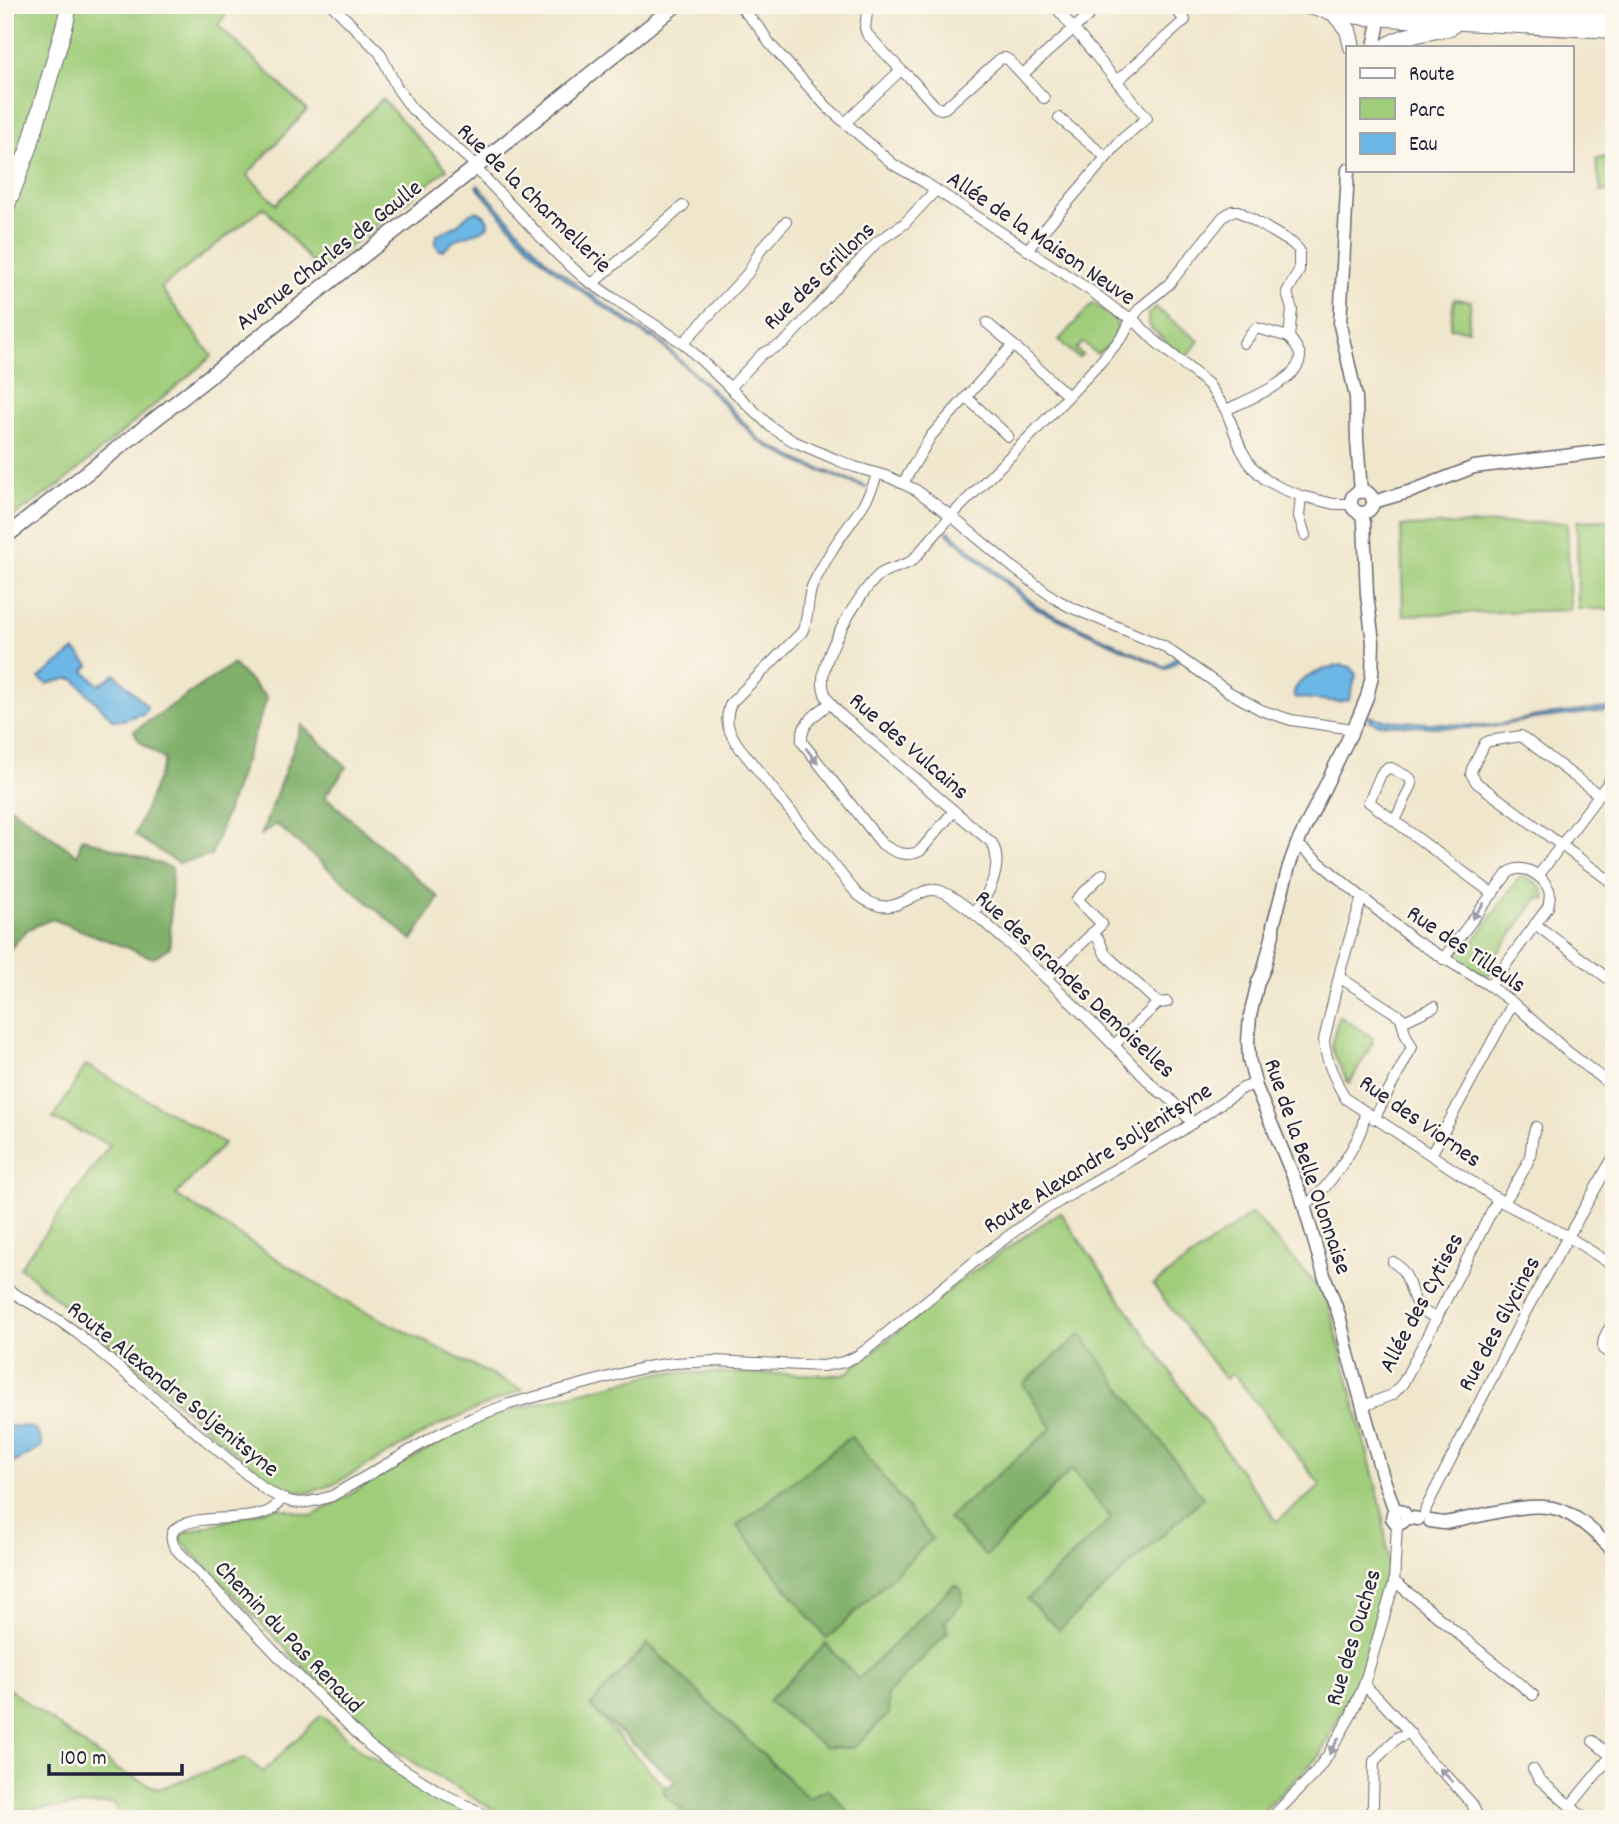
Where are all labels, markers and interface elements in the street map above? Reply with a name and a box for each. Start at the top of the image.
legend [1346,46,1574,172]
text: Route [1409,61,1455,91]
text: Parc [1409,97,1445,127]
street label: Rue de la Charmellerie [448,116,618,282]
text: Eau [1409,131,1437,161]
street label: Allée de la Maison Neuve [939,164,1141,315]
street label: Avenue Charles de Gaulle [229,172,431,340]
street label: Rue des Grillons [756,215,884,339]
street label: Rue des Vulcains [840,685,976,809]
one-way arrow [805,746,820,764]
street label: Rue des Grandes Demoiselles [966,883,1182,1087]
street label: Rue des Tilleuls [1399,898,1532,1003]
one-way arrow [1470,902,1485,920]
street label: Rue de la Belle Olonnaise [1253,1055,1359,1279]
street label: Rue des Viornes [1351,1068,1488,1177]
street label: Route Alexandre Soljenitsyne [978,1075,1220,1244]
street label: Allée des Cytises [1372,1227,1474,1379]
street label: Rue des Glycines [1451,1251,1551,1398]
street label: Route Alexandre Soljenitsyne [59,1294,285,1487]
street label: Chemin du Pas Renaud [205,1554,370,1723]
street label: Rue des Ouches [1318,1566,1392,1710]
scale bar [49,1733,182,1777]
one-way arrow [1327,1737,1340,1756]
text: 100 m [60,1745,107,1775]
one-way arrow [1437,1767,1454,1784]

